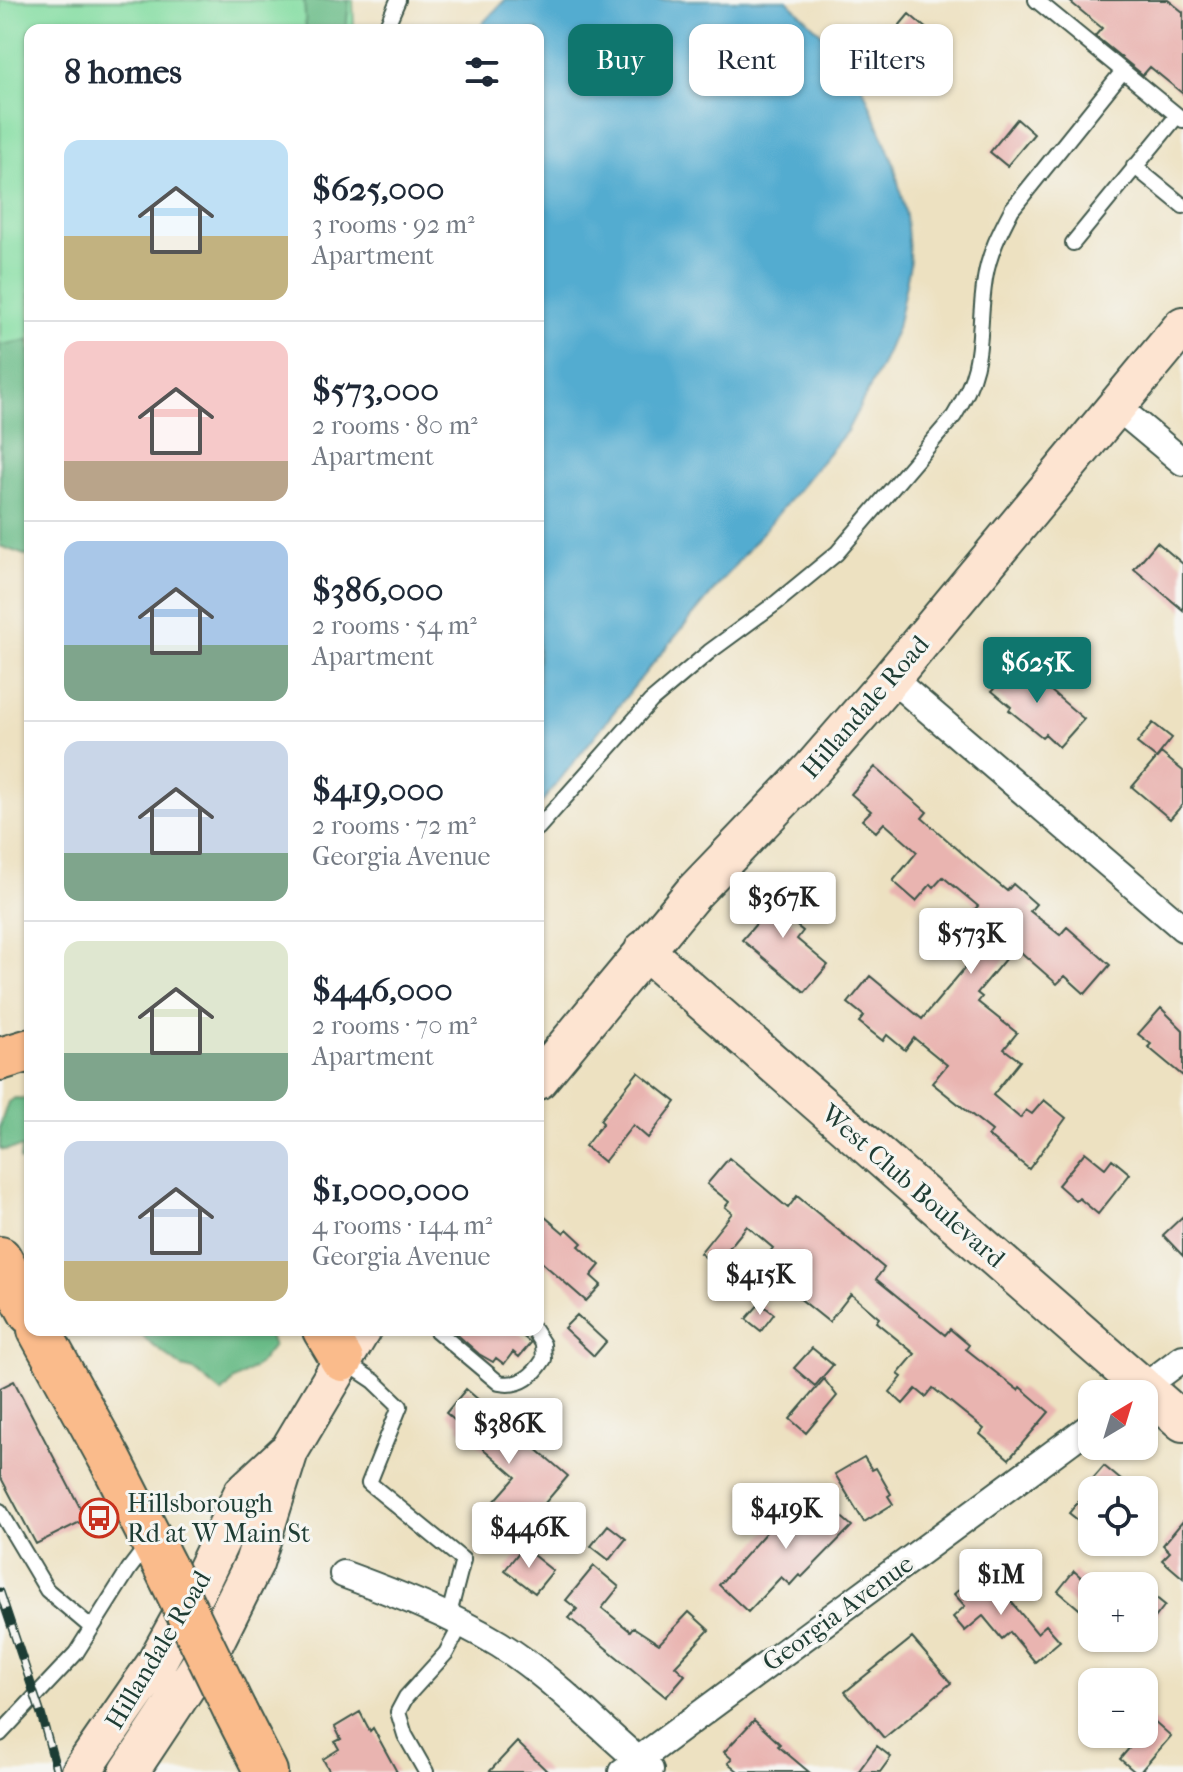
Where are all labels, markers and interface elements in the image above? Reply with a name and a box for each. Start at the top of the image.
chip: Buy [568,24,673,96]
chip: Rent [689,24,804,96]
chip: Filters [820,24,953,96]
icon: filters [460,50,504,94]
text: 8 homes [64,52,182,92]
text: $625,000 [312,169,445,209]
icon: home [128,172,224,268]
text: 3 rooms · 92 m² [312,209,475,240]
text: Apartment [312,240,434,271]
text: $573,000 [312,370,439,410]
icon: home [128,373,224,469]
text: 2 rooms · 80 m² [312,410,478,441]
text: Apartment [312,441,434,472]
text: $386,000 [312,570,443,610]
icon: home [128,573,224,669]
text: 2 rooms · 54 m² [312,610,477,641]
street label: Hillandale Road [795,629,936,785]
pin: $625K [981,637,1093,705]
text: Apartment [312,641,434,672]
text: $625K [1001,647,1073,678]
text: $419,000 [312,770,444,810]
icon: home [128,773,224,869]
text: 2 rooms · 72 m² [312,810,476,841]
text: Georgia Avenue [312,841,490,872]
pin: $367K [727,872,839,940]
text: $367K [748,882,818,913]
pin: $573K [915,908,1027,976]
text: $573K [937,918,1005,949]
text: $446,000 [312,970,453,1010]
icon: home [128,973,224,1069]
text: 2 rooms · 70 m² [312,1010,477,1041]
text: Apartment [312,1041,434,1072]
street label: West Club Boulevard [814,1097,1012,1275]
text: $1,000,000 [312,1170,469,1210]
icon: home [128,1173,224,1269]
text: 4 rooms · 144 m² [312,1210,492,1241]
text: Georgia Avenue [312,1241,490,1272]
pin: $415K [704,1249,816,1317]
text: $415K [726,1259,794,1290]
north arrow [1078,1380,1158,1460]
map controls [1078,1380,1158,1748]
pin: $386K [453,1398,565,1466]
text: $386K [473,1408,545,1439]
button: locate [1078,1476,1158,1556]
pin: $419K [730,1483,842,1551]
place label: Hillsborough Rd at W Main St [127,1488,311,1549]
text: $419K [750,1493,822,1524]
bus stop icon: Hillsborough Rd at W Main St [78,1497,120,1539]
pin: $446K [473,1502,585,1570]
text: $446K [490,1512,568,1543]
street label: Georgia Avenue [757,1548,919,1678]
pin: $1M [962,1549,1040,1617]
text: $1M [977,1559,1025,1590]
street label: Hillandale Road [99,1565,218,1735]
button: + [1078,1572,1158,1652]
button: − [1078,1668,1158,1748]

